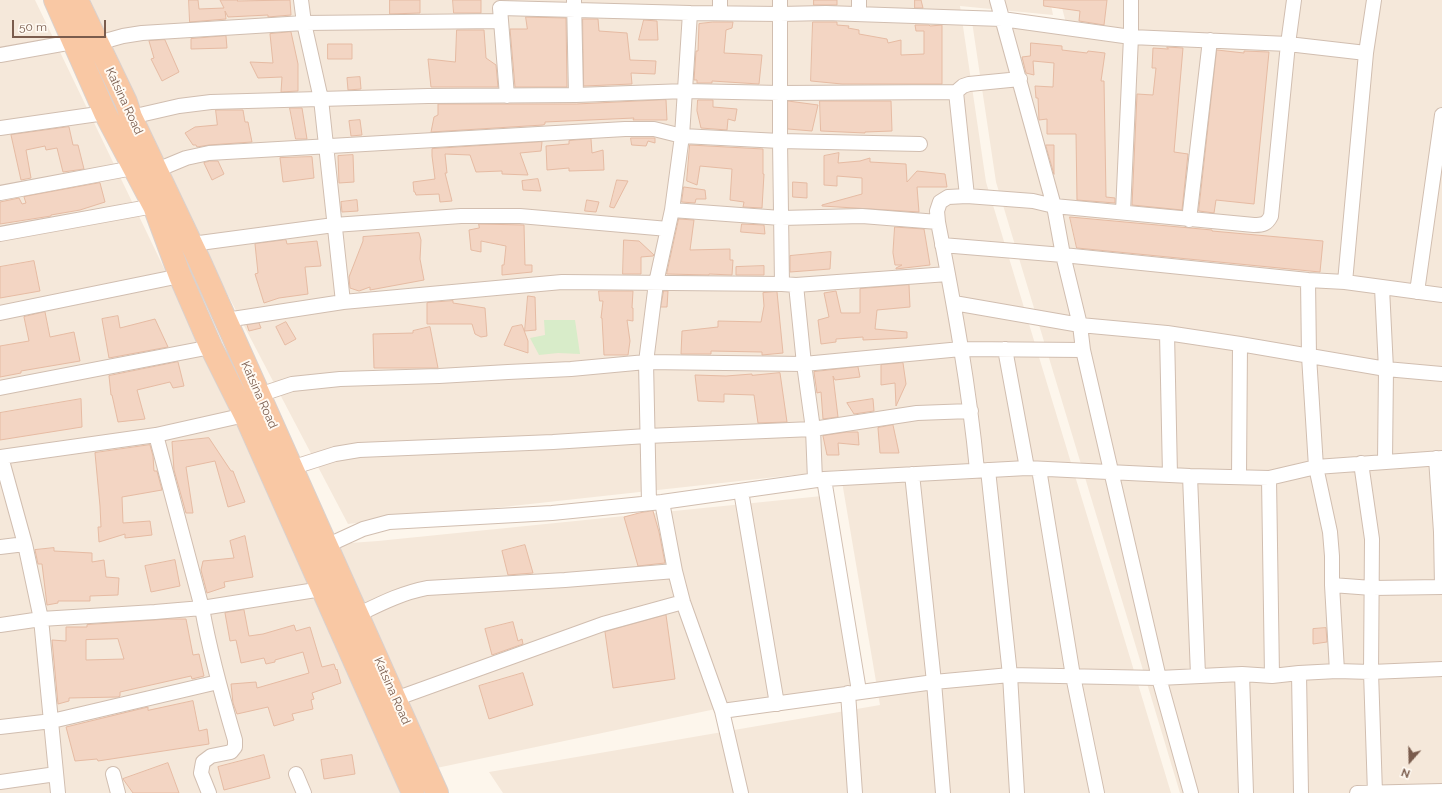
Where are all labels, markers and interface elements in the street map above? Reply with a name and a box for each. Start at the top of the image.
scale bar [14,12,108,38]
text: 50 m [19,20,47,34]
street label: Katsina Road [102,65,146,137]
street label: Katsina Road [238,359,280,431]
street label: Katsina Road [371,655,413,727]
north arrow [1390,741,1430,781]
text: N [1400,765,1412,780]

